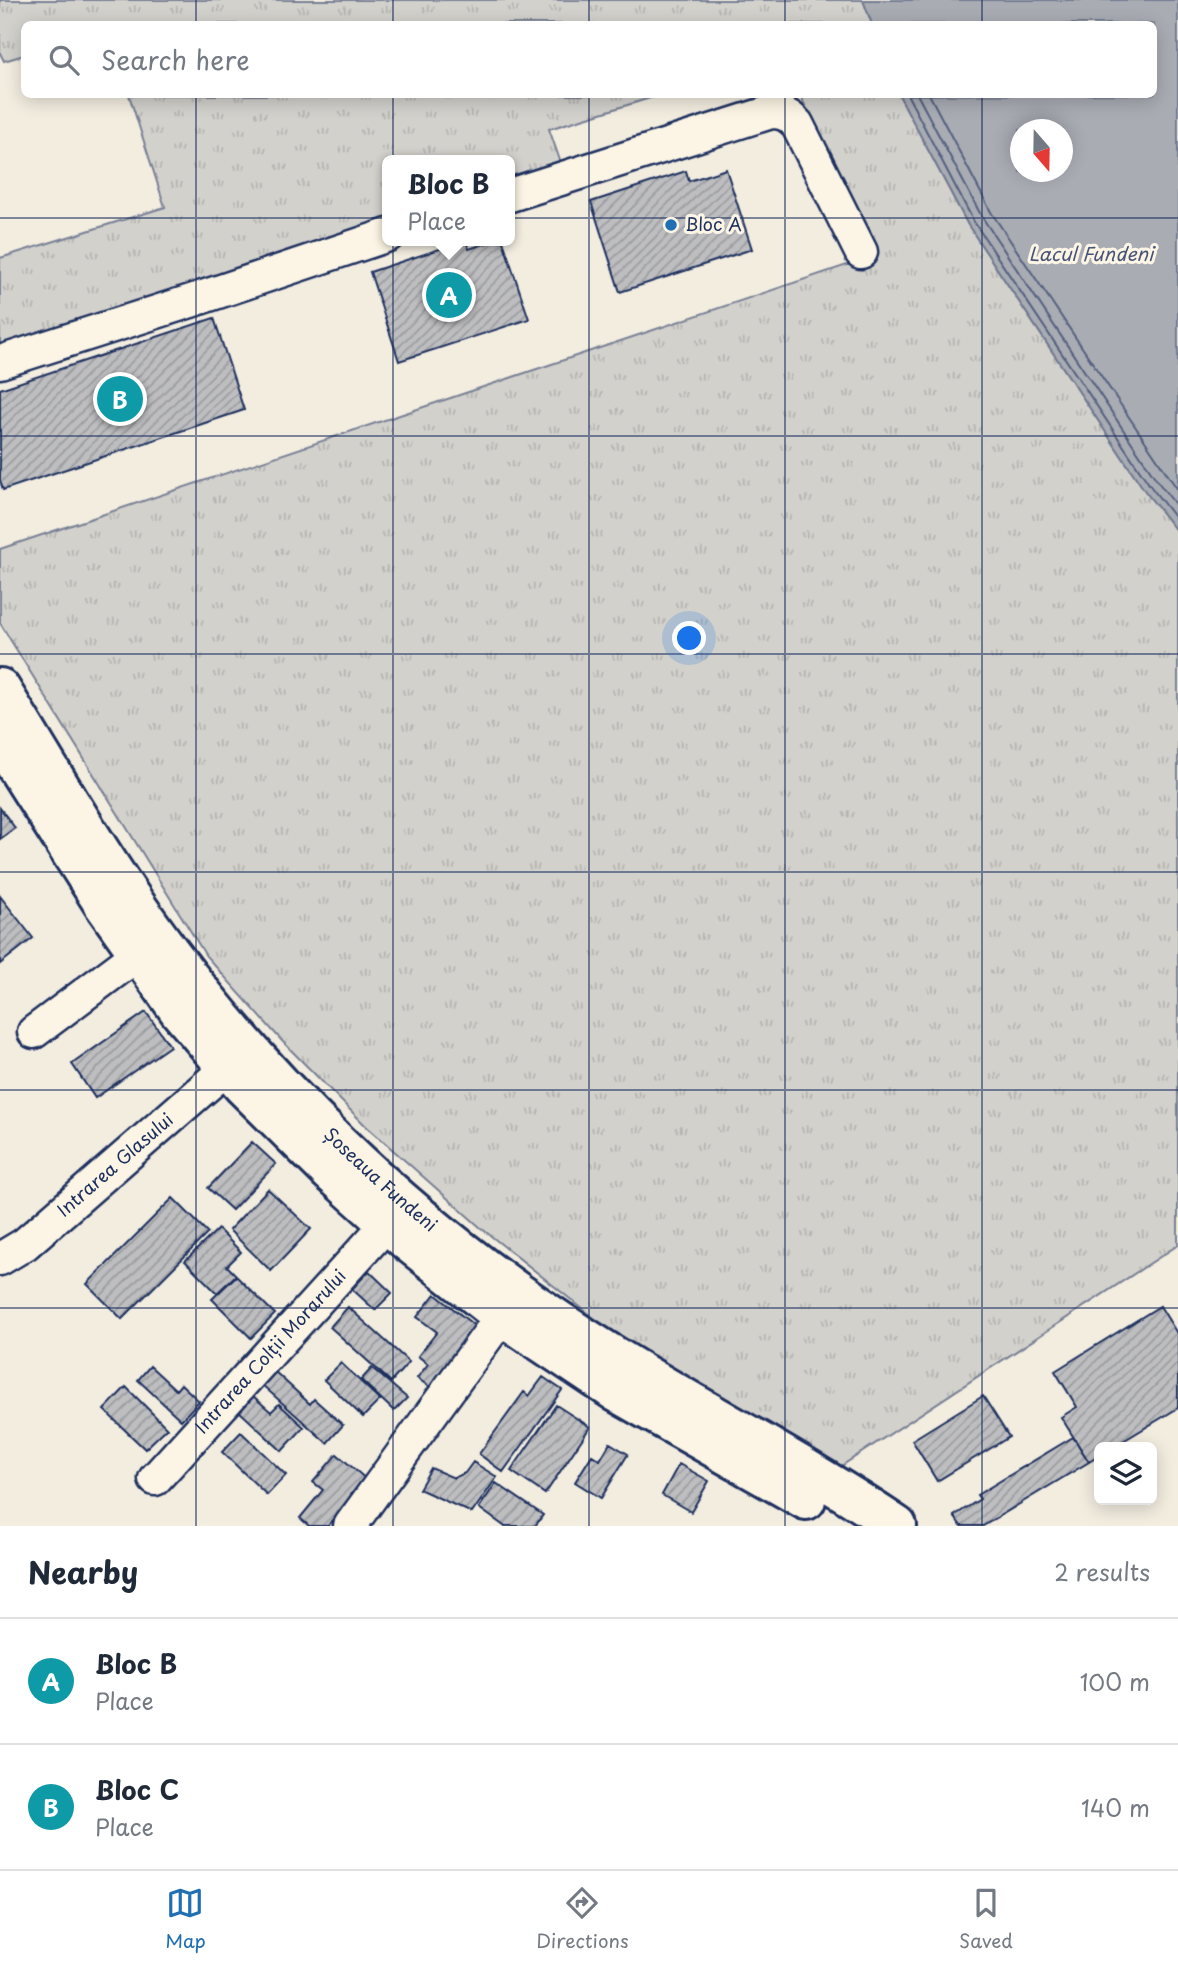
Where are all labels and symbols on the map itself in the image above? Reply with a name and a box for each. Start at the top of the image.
north arrow [1010,119,1073,182]
place label: Bloc A [685,210,742,237]
marker: Bloc A [663,217,679,233]
water label: Lacul Fundeni [1029,239,1156,267]
pin: A [426,269,472,321]
pin: B [97,373,143,425]
your location [672,621,706,655]
street label: Intrarea Glasului [50,1106,178,1222]
street label: Șoseaua Fundeni [319,1121,444,1237]
street label: Intrarea Colții Morarului [188,1263,352,1439]

